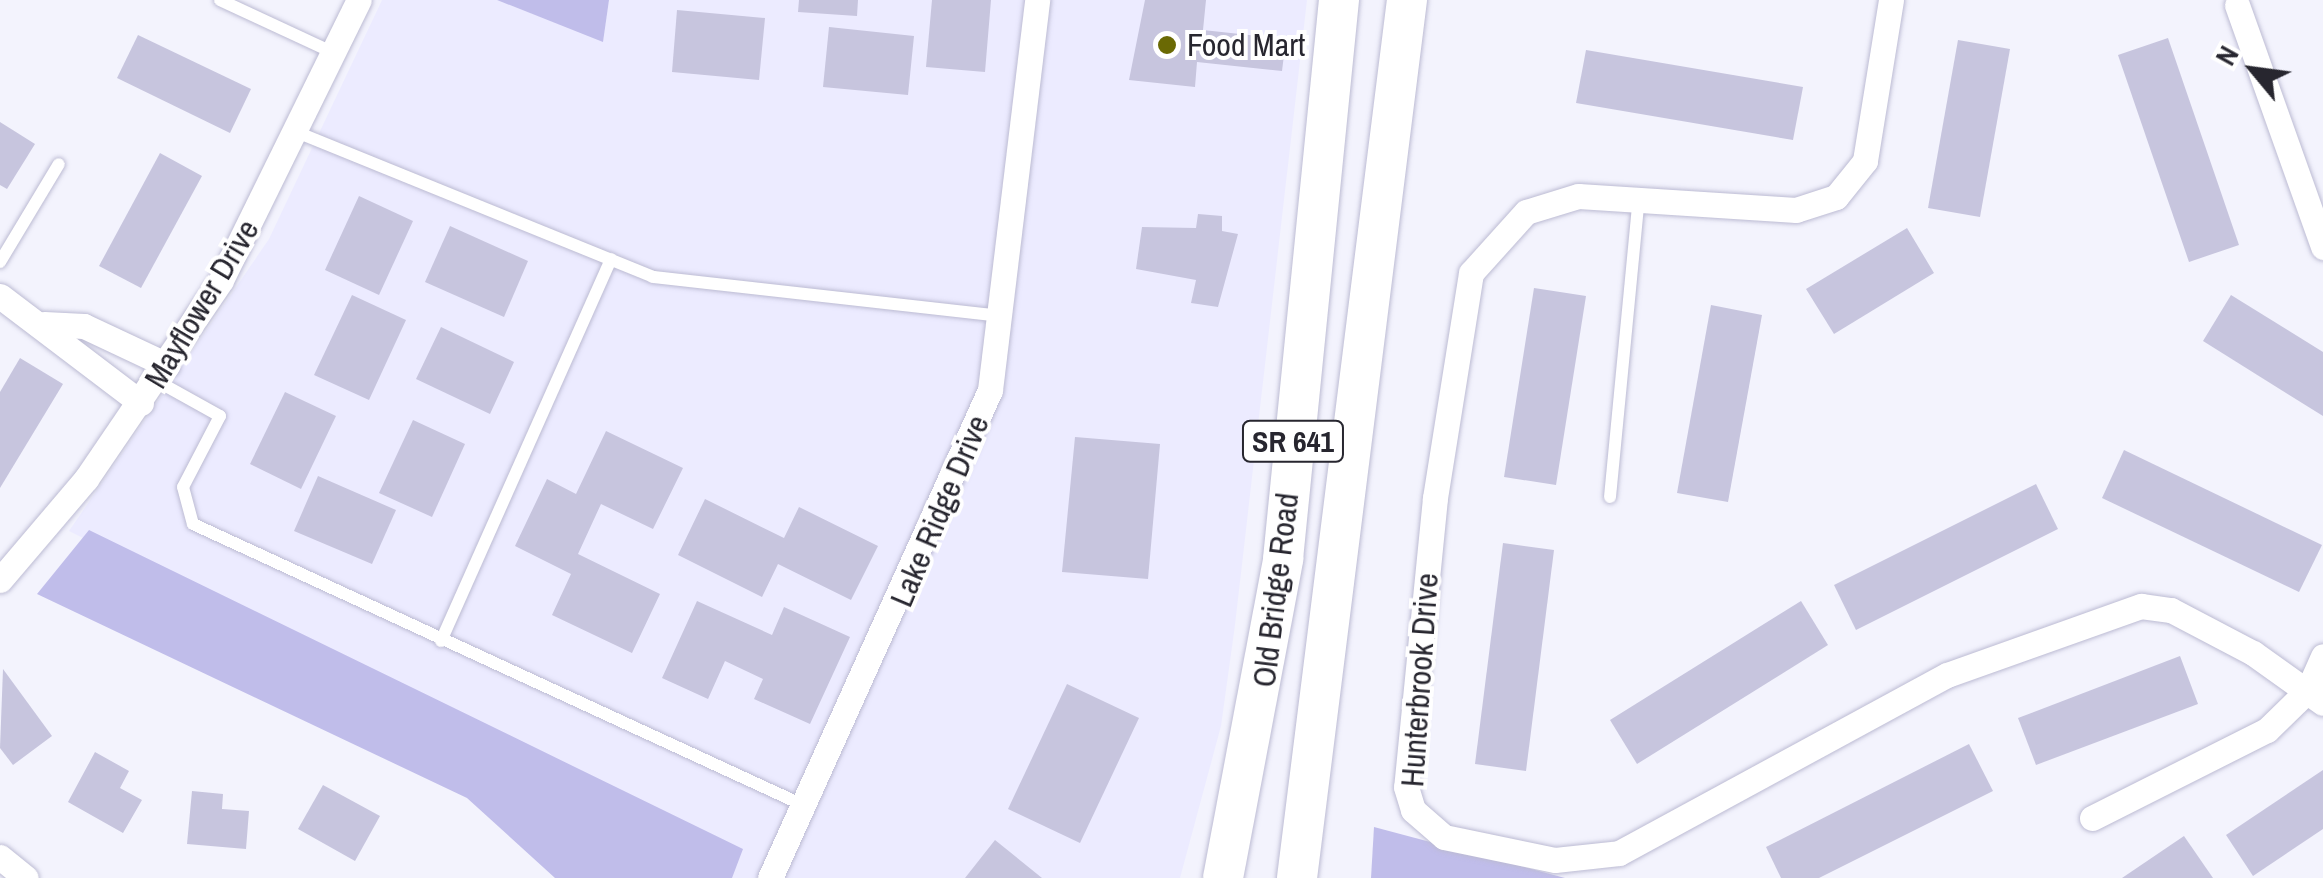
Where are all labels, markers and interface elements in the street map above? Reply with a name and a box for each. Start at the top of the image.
north arrow [2203,20,2303,120]
place label: Food Mart [1187,26,1305,64]
marker: Food Mart [1156,34,1178,56]
text: N [2206,39,2247,72]
street label: Mayflower Drive [137,213,267,395]
street label: Lake Ridge Drive [882,410,998,612]
road number: SR 641 [1240,416,1346,466]
street label: Old Bridge Road [1245,491,1307,689]
street label: Hunterbrook Drive [1393,572,1447,788]

